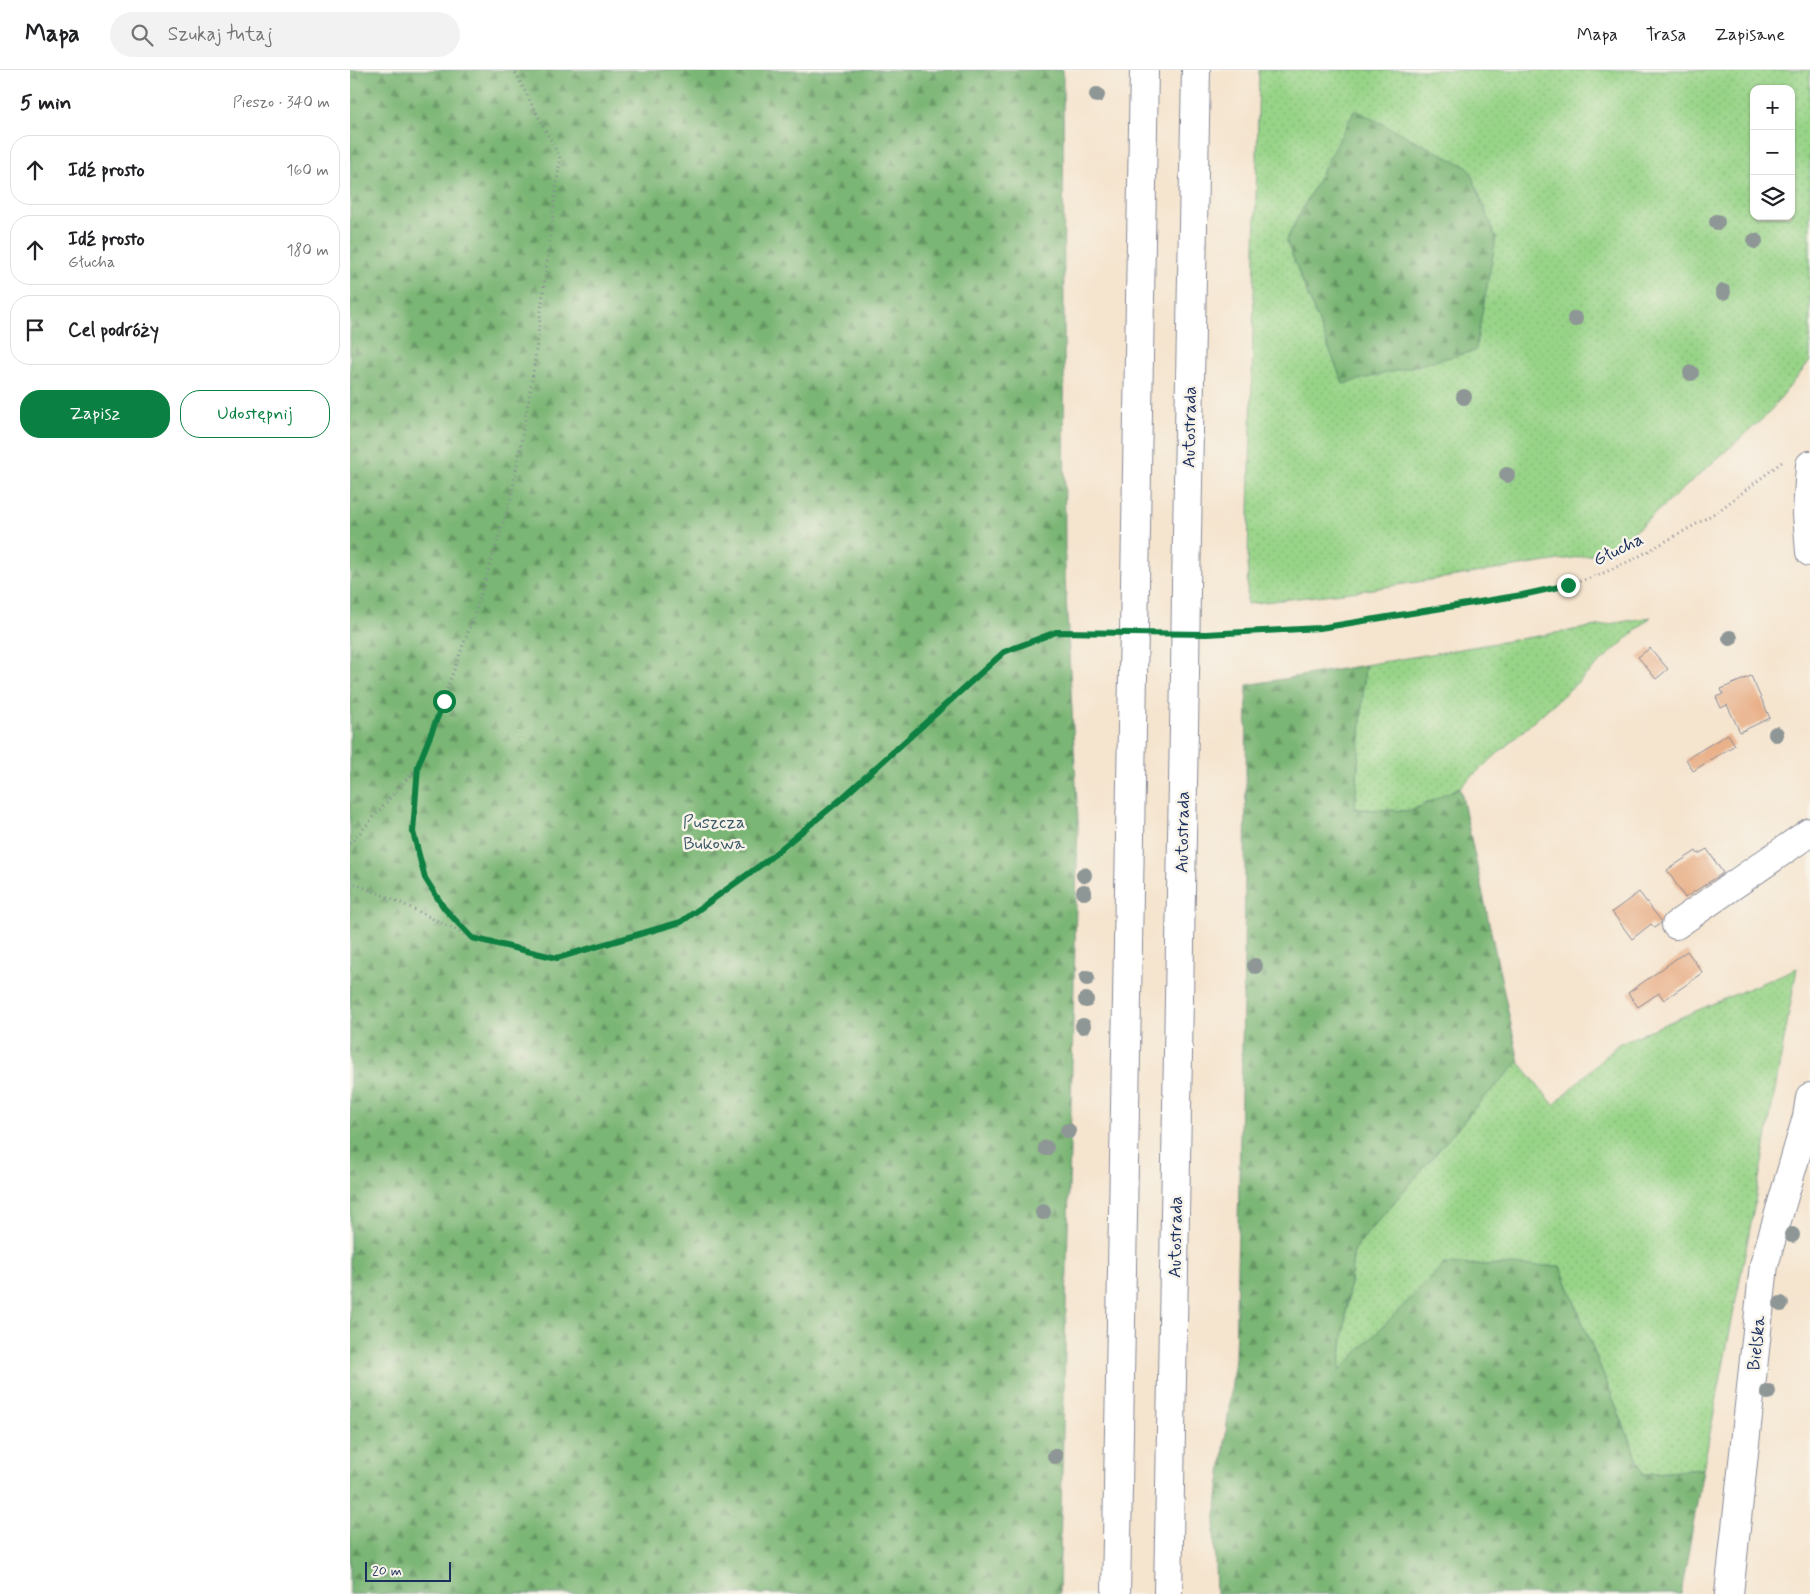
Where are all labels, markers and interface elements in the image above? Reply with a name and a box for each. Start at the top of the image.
search box [110,12,460,57]
text: Mapa [25,19,80,50]
icon: search [128,21,156,49]
text: Szukaj tutaj [168,22,273,47]
text: Mapa [1577,23,1618,47]
text: Trasa [1646,23,1686,47]
text: Zapisane [1714,23,1785,47]
map controls [1750,85,1795,220]
button: + [1750,85,1795,130]
text: 5 min [20,89,72,117]
text: Pieszo · 340 m [233,92,330,113]
button: − [1750,130,1795,175]
icon: ahead [21,156,49,184]
text: Idź prosto [68,158,145,183]
text: 160 m [286,160,329,181]
button: layers [1750,175,1795,220]
text: Idź prosto [68,227,145,252]
icon: ahead [21,236,49,264]
text: 180 m [286,240,329,261]
text: Głucha [68,252,115,273]
icon: arrive [21,316,49,344]
text: Cel podróży [68,318,159,343]
street label: Autostrada [1177,386,1203,468]
button: Zapisz [20,390,170,438]
button: Udostępnij [180,390,330,438]
street label: Głucha [1589,527,1648,572]
route end [1557,574,1580,597]
route start [433,690,456,713]
street label: Autostrada [1170,791,1196,873]
park label: Puszcza Bukowa [683,811,745,856]
street label: Autostrada [1163,1196,1189,1278]
street label: Bielska [1742,1314,1772,1372]
scale bar [365,1559,451,1582]
text: 20 m [372,1562,402,1580]

